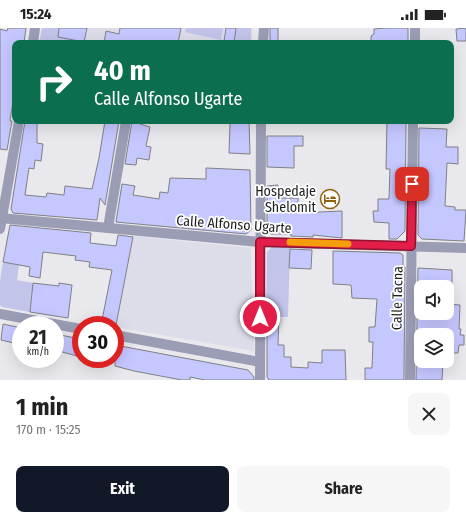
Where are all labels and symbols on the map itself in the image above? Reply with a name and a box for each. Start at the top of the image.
pin [395,167,429,201]
place label: Hospedaje Shelomit [255,183,316,216]
hotel icon: Hospedaje Shelomit [319,188,341,210]
street label: Calle Alfonso Ugarte [176,212,292,237]
street label: Calle Tacna [388,266,407,330]
position arrow [239,296,281,338]
speed limit sign: 30 [72,316,124,368]

